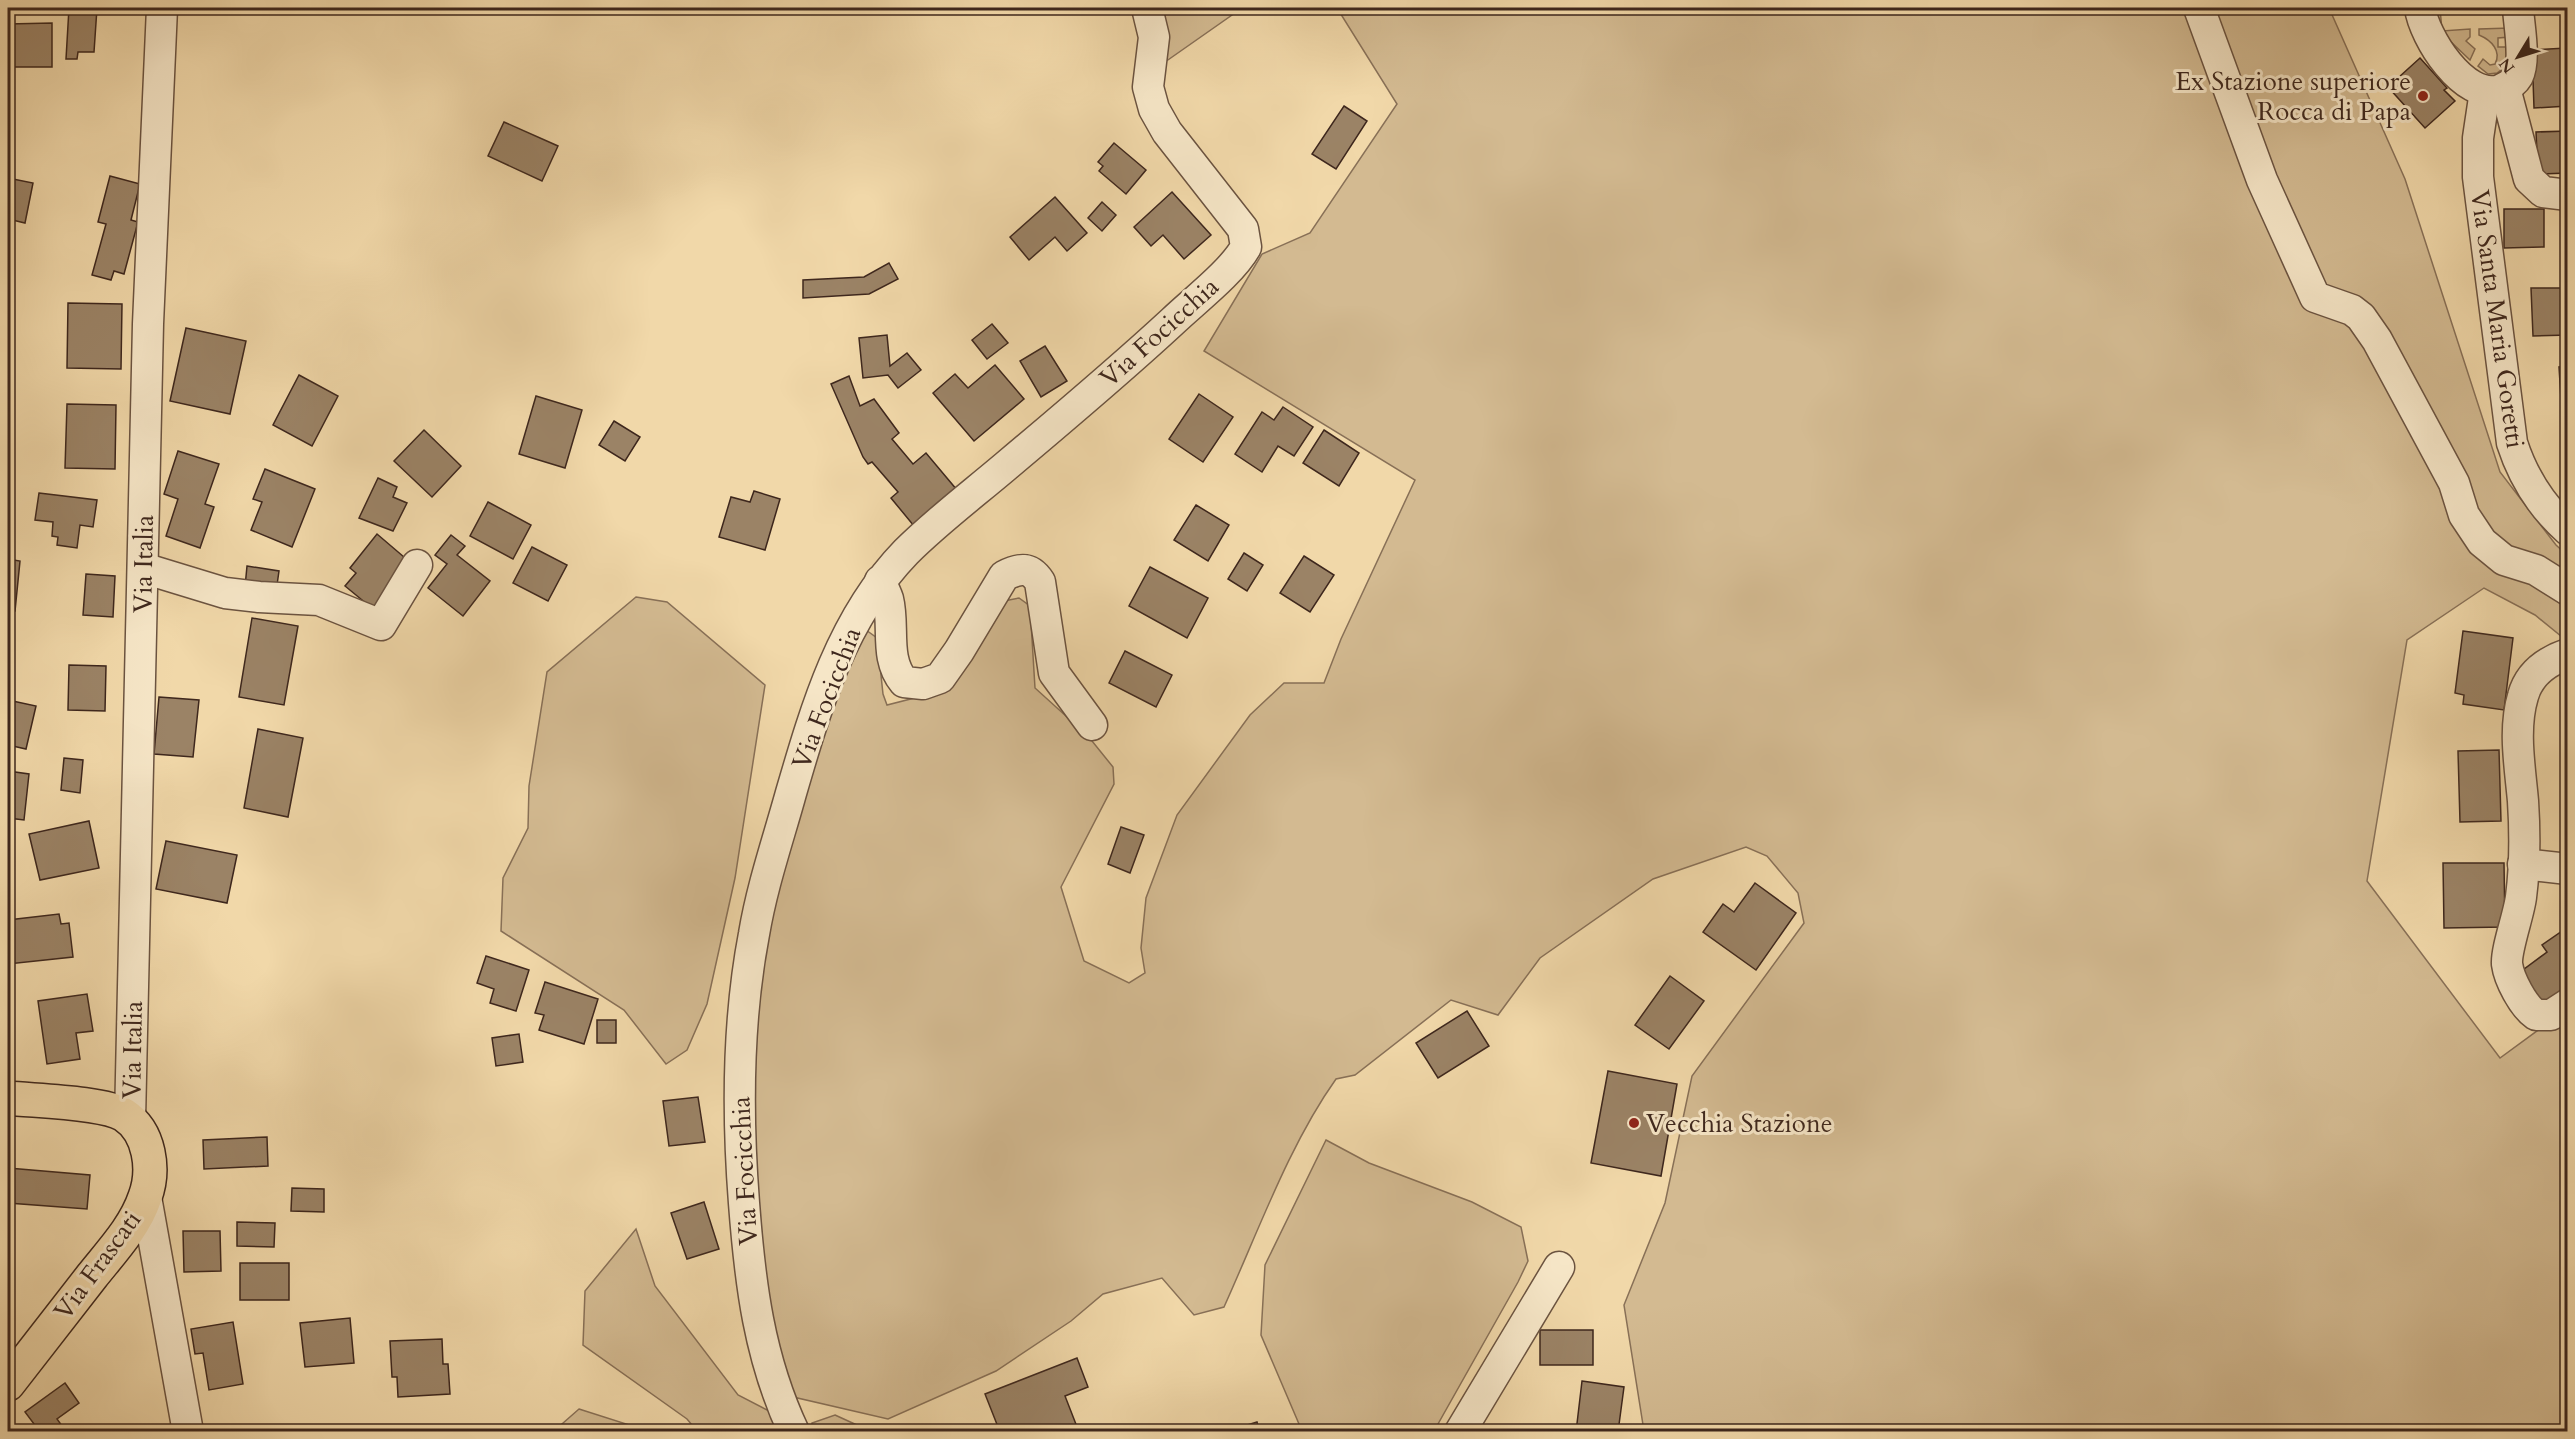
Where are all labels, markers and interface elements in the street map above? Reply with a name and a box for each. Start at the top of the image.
north arrow [2488,27,2548,87]
text: N [2494,53,2520,78]
place label: Ex Stazione superiore Rocca di Papa [2175,64,2411,129]
marker: Ex Stazione superiore Rocca di Papa [2416,89,2430,103]
street label: Via Santa Maria Goretti [2462,188,2533,450]
street label: Via Focicchia [1092,269,1226,395]
street label: Via Italia [125,515,162,613]
street label: Via Focicchia [783,622,870,774]
street label: Via Italia [114,1001,151,1099]
street label: Via Focicchia [723,1096,766,1246]
place label: Vecchia Stazione [1646,1106,1832,1141]
marker: Vecchia Stazione [1627,1116,1641,1130]
street label: Via Frascati [46,1203,149,1327]

